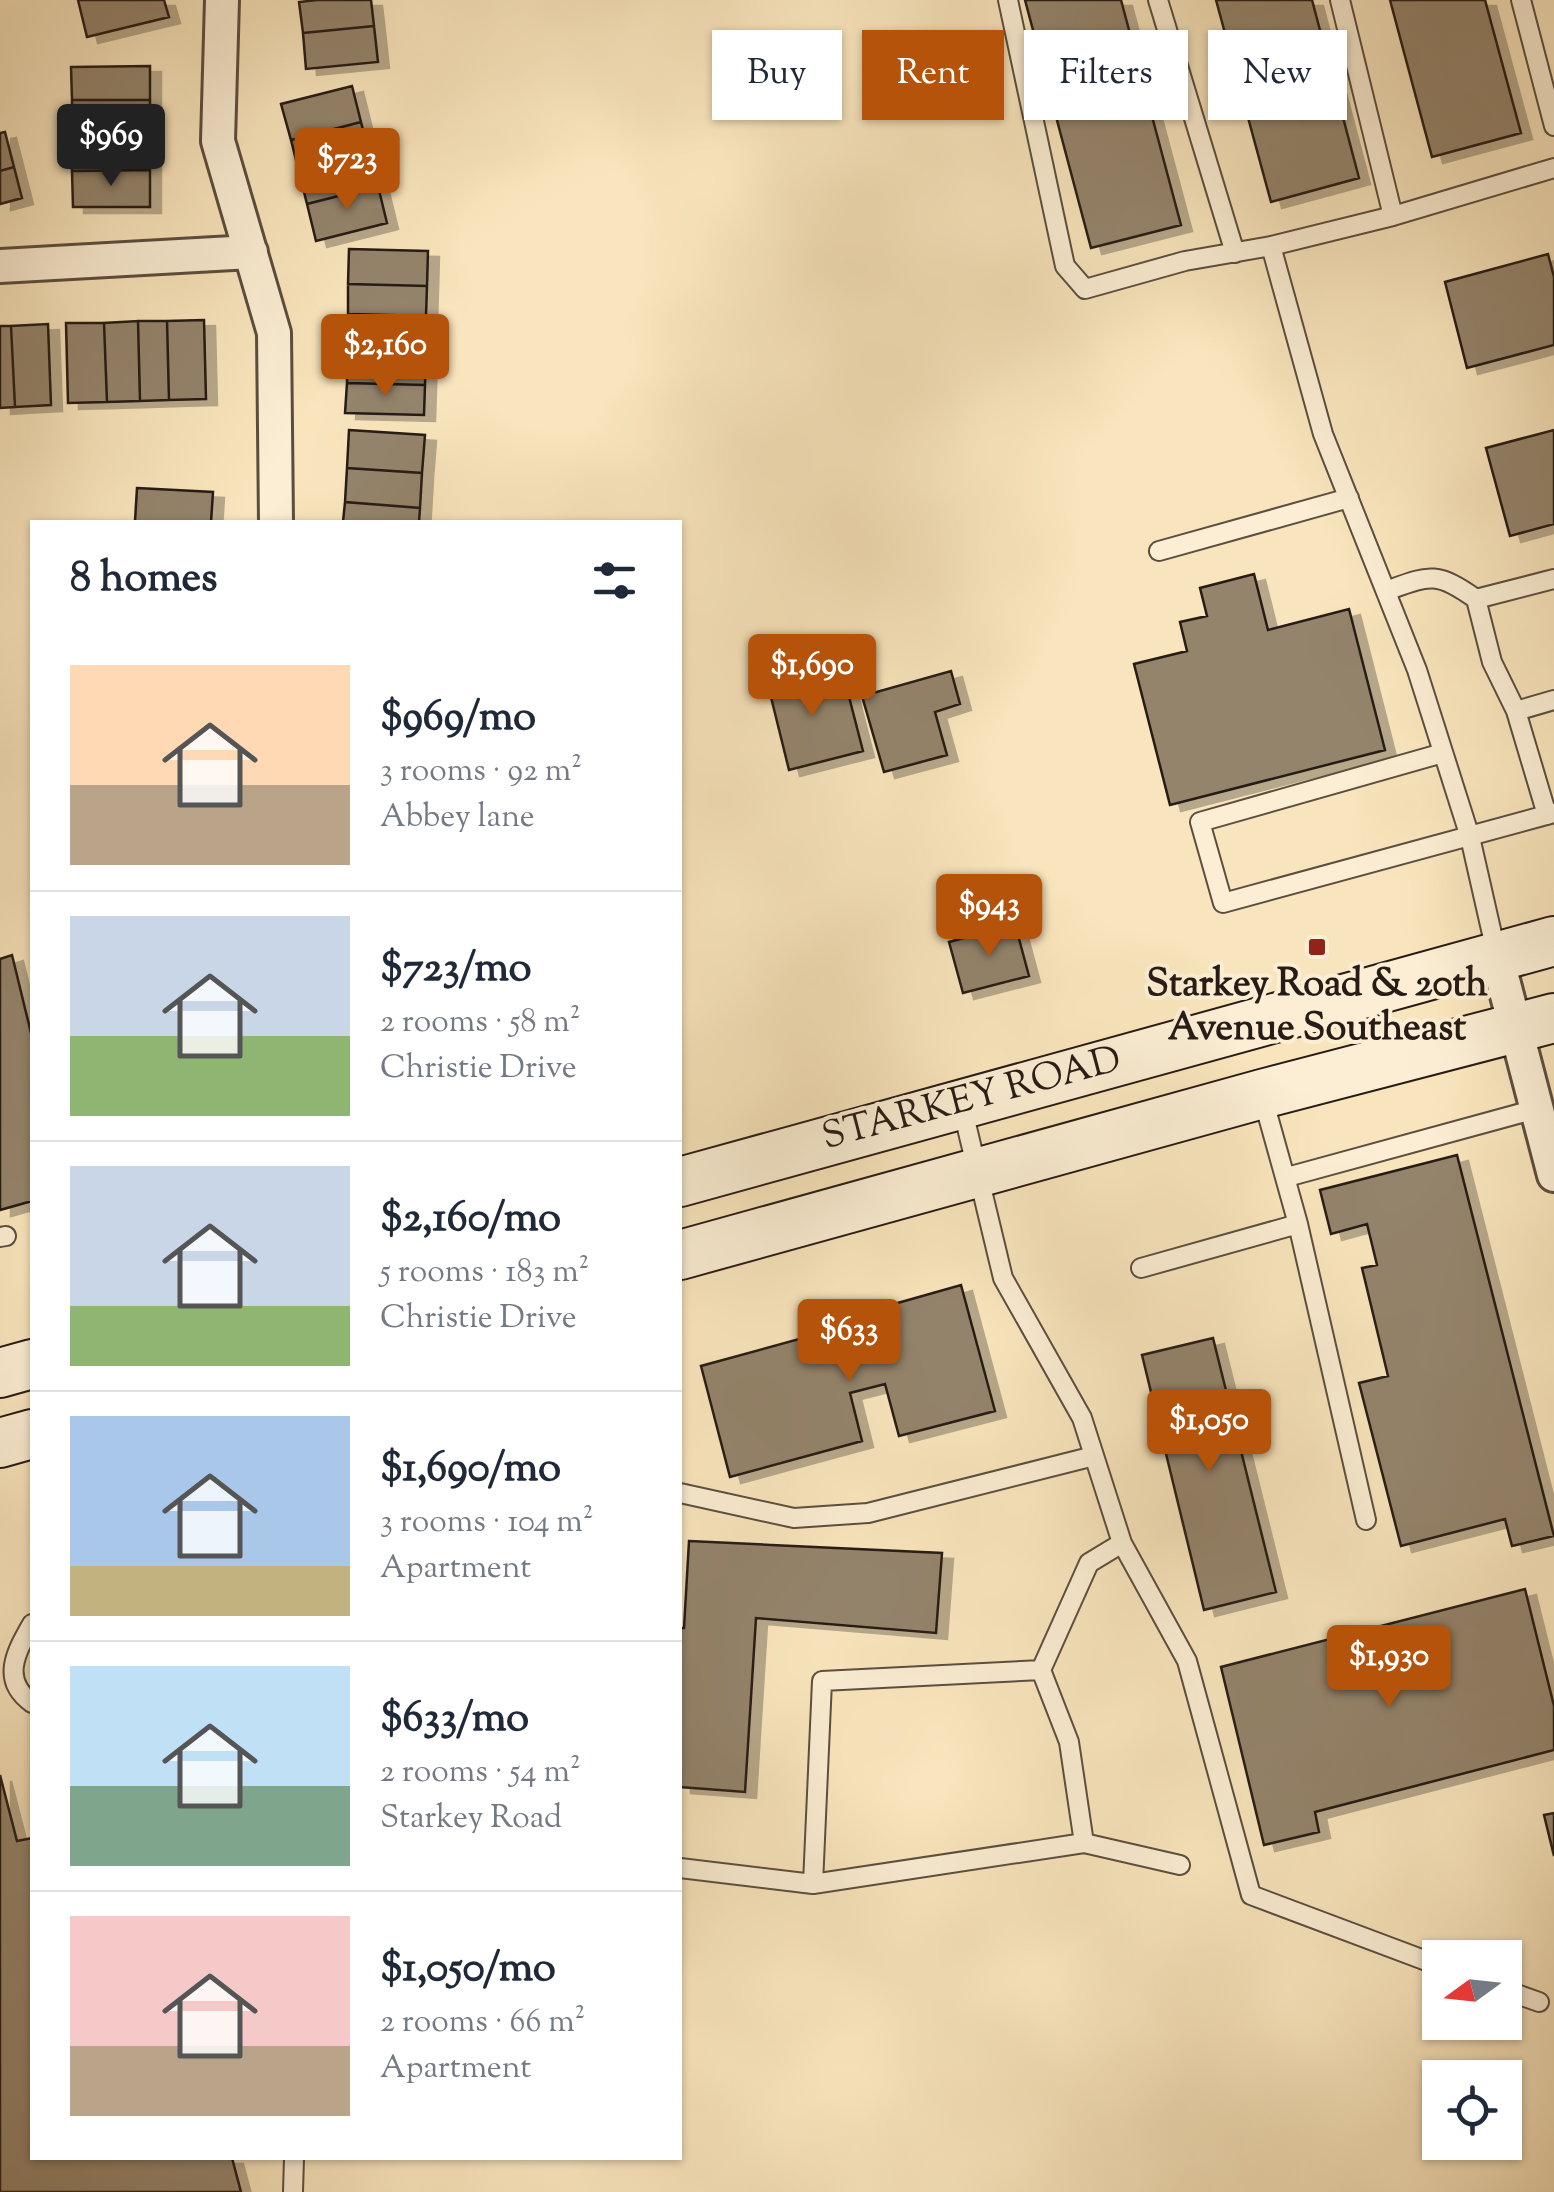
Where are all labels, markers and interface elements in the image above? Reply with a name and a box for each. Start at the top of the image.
chip: Buy [712,30,842,120]
chip: Rent [862,30,1004,120]
chip: Filters [1024,30,1188,120]
chip: New [1208,30,1347,120]
pin: $969 [52,104,170,189]
text: $969 [79,113,143,159]
pin: $723 [288,128,406,213]
text: $723 [317,137,377,183]
pin: $2,160 [304,314,466,399]
text: $2,160 [343,323,427,369]
text: 8 homes [70,550,218,610]
icon: filters [587,553,642,608]
pin: $1,690 [731,634,893,719]
text: $1,690 [770,643,854,689]
text: $969/mo [380,689,536,749]
icon: home [150,705,270,825]
text: 3 rooms · 92 m² [380,749,582,795]
text: Abbey lane [380,795,535,841]
pin: $943 [930,874,1048,959]
text: $943 [958,883,1020,929]
marker: Starkey Road & 20th Avenue Southeast [1306,936,1328,958]
text: $723/mo [380,940,532,1000]
icon: home [150,956,270,1076]
place label: Starkey Road & 20th Avenue Southeast [1146,959,1488,1057]
text: 2 rooms · 58 m² [380,1000,581,1046]
street label: STARKEY ROAD [817,1034,1127,1166]
text: Christie Drive [380,1046,577,1092]
text: $2,160/mo [380,1190,561,1250]
icon: home [150,1206,270,1326]
text: 5 rooms · 183 m² [380,1250,589,1296]
text: Christie Drive [380,1296,577,1342]
pin: $633 [790,1299,908,1384]
text: $633 [820,1308,878,1354]
pin: $1,050 [1128,1389,1290,1474]
text: $1,050 [1169,1398,1249,1444]
text: $1,690/mo [380,1440,561,1500]
icon: home [150,1456,270,1576]
text: 3 rooms · 104 m² [380,1500,594,1546]
text: Apartment [380,1546,531,1592]
pin: $1,930 [1308,1625,1470,1710]
text: $1,930 [1349,1634,1429,1680]
text: $633/mo [380,1690,529,1750]
icon: home [150,1706,270,1826]
text: 2 rooms · 54 m² [380,1750,581,1796]
text: Starkey Road [380,1796,562,1842]
text: $1,050/mo [380,1940,556,2000]
north arrow [1422,1940,1522,2040]
map controls [1422,1940,1522,2160]
icon: home [150,1956,270,2076]
text: 2 rooms · 66 m² [380,2000,585,2046]
text: Apartment [380,2046,531,2092]
button: locate [1422,2060,1522,2160]

